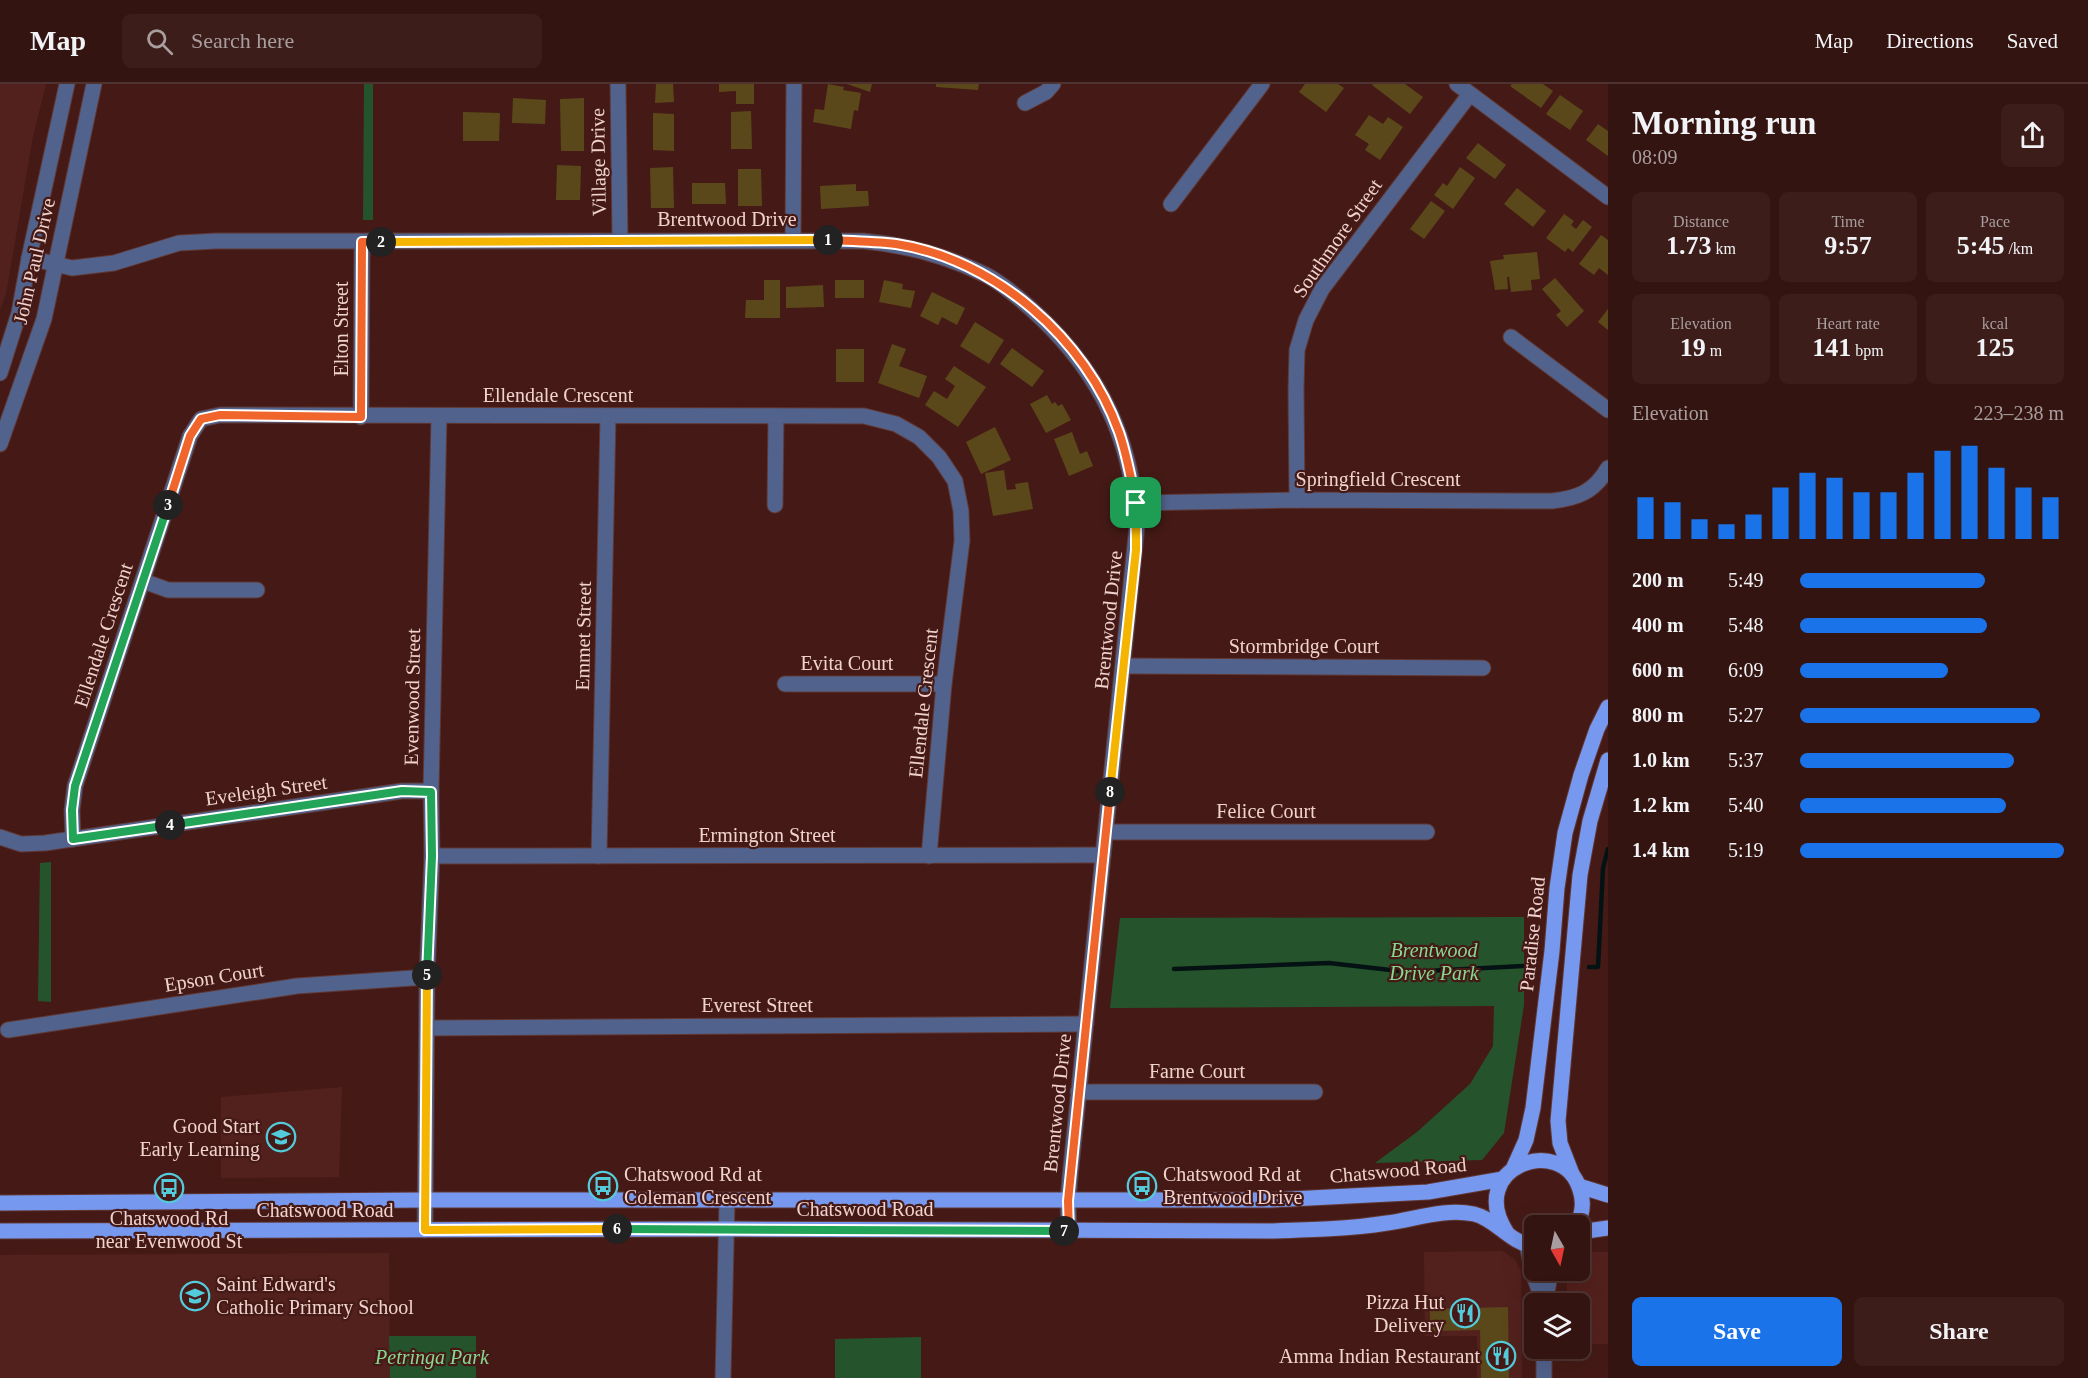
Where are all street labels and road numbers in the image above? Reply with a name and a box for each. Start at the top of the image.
street label: Village Drive [586,108,611,216]
street label: Southmore Street [1288,174,1386,301]
street label: John Paul Drive [9,196,59,326]
street label: Brentwood Drive [657,208,797,230]
street label: Elton Street [330,281,352,376]
street label: Ellendale Crescent [483,384,634,406]
street label: Springfield Crescent [1296,468,1461,491]
street label: Brentwood Drive [1090,549,1126,690]
street label: Ellendale Crescent [69,560,137,710]
street label: Emmet Street [571,581,595,691]
street label: Ellendale Crescent [904,627,942,779]
street label: Evenwood Street [400,628,424,766]
street label: Stormbridge Court [1229,635,1380,658]
street label: Evita Court [801,652,894,674]
street label: Eveleigh Street [204,771,329,810]
street label: Felice Court [1216,800,1316,822]
street label: Ermington Street [698,824,836,847]
street label: Paradise Road [1515,876,1549,992]
street label: Epson Court [163,958,266,997]
street label: Everest Street [701,994,813,1016]
street label: Brentwood Drive [1039,1032,1075,1173]
street label: Farne Court [1149,1060,1245,1082]
street label: Chatswood Road [1329,1153,1467,1187]
street label: Chatswood Road [796,1198,934,1220]
street label: Chatswood Road [256,1199,394,1221]

